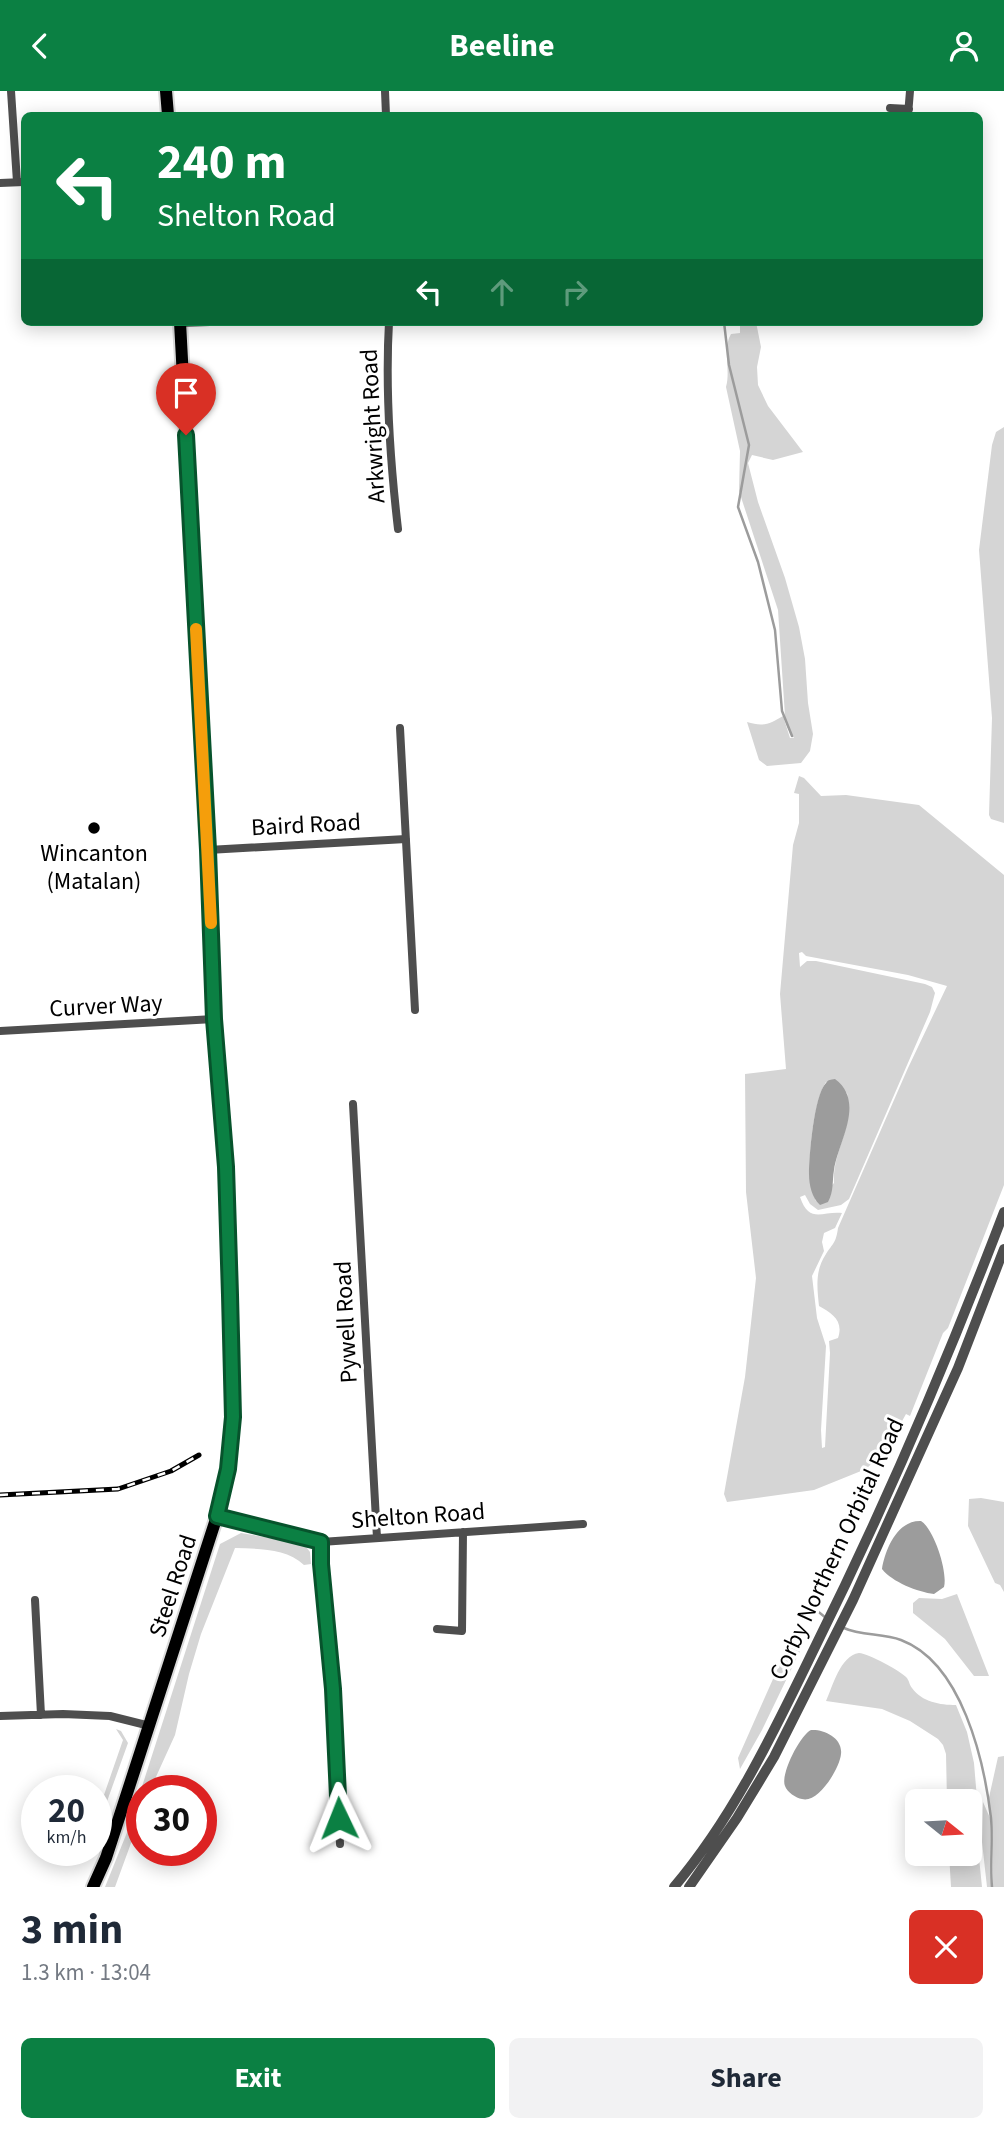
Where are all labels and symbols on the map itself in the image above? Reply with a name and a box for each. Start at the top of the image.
street label: Arkwright Road [351,348,395,504]
pin [156,363,216,435]
street label: Baird Road [250,805,362,845]
marker: Wincanton (Matalan) [86,820,102,836]
place label: Wincanton (Matalan) [40,836,148,899]
street label: Curver Way [48,986,164,1026]
street label: Pywell Road [325,1260,367,1384]
street label: Corby Northern Orbital Road [761,1412,913,1686]
street label: Shelton Road [350,1494,486,1538]
street label: Steel Road [140,1530,206,1642]
speed limit sign: 30 [126,1775,217,1866]
position arrow [302,1781,376,1855]
north arrow [905,1789,982,1865]

